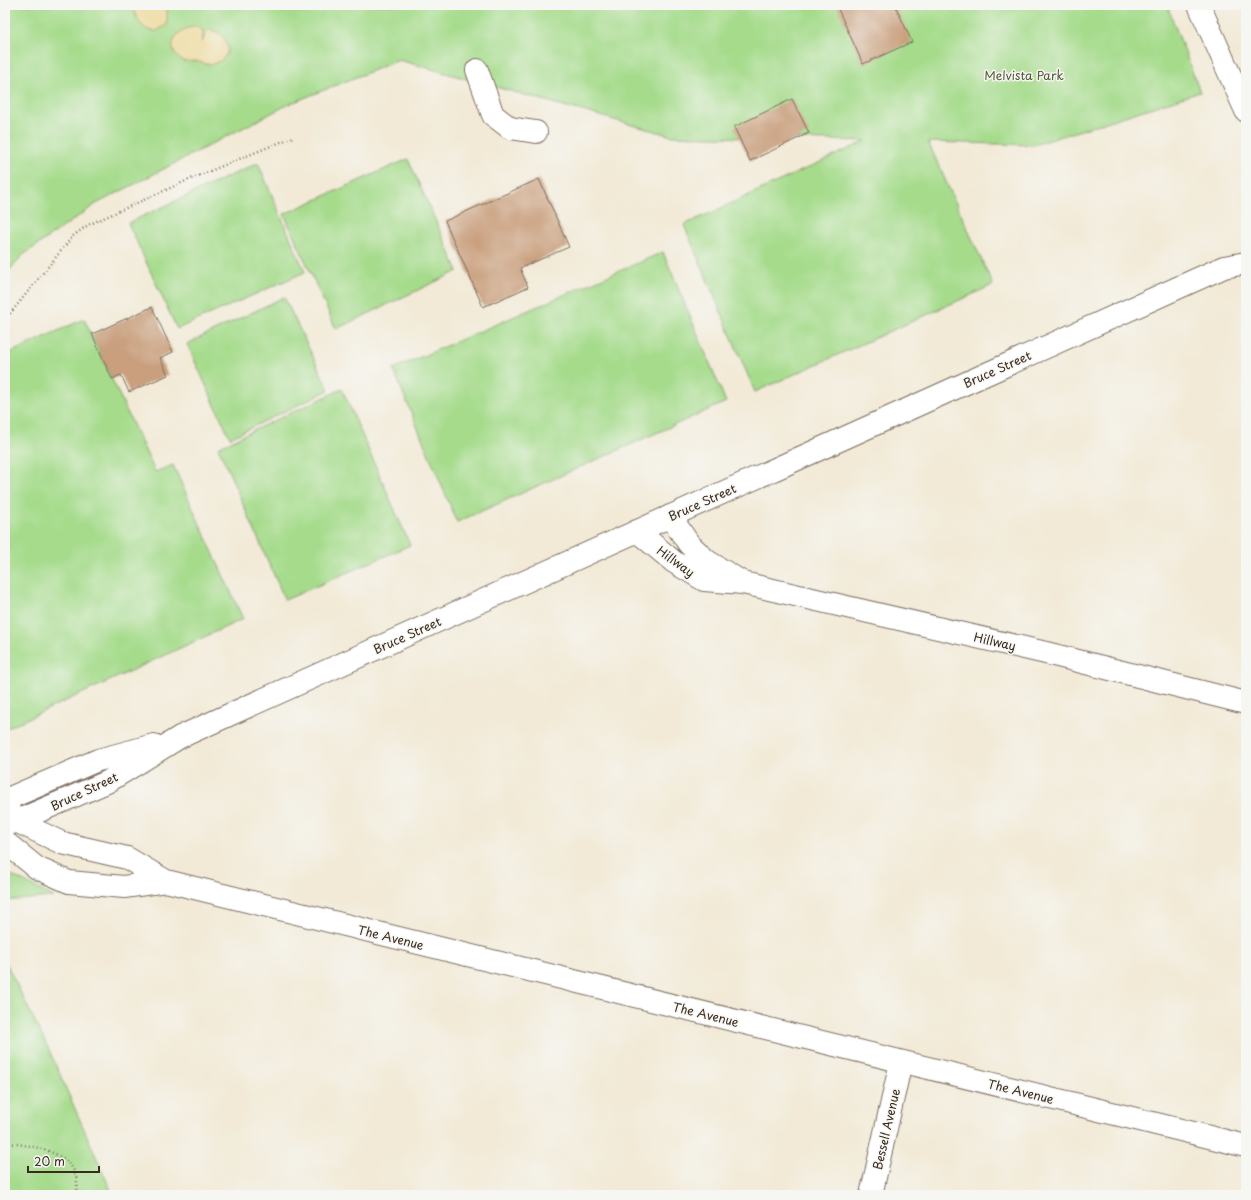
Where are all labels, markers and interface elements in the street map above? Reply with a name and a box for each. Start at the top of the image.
park label: Melvista Park [984,66,1064,84]
street label: Bruce Street [960,346,1034,392]
street label: Bruce Street [665,479,739,525]
street label: Hillway [653,541,699,581]
street label: Bruce Street [370,612,444,658]
street label: Hillway [972,627,1018,655]
street label: Bruce Street [47,767,121,815]
street label: The Avenue [356,920,426,954]
street label: The Avenue [671,997,741,1031]
street label: The Avenue [986,1074,1056,1108]
street label: Bessell Avenue [868,1086,904,1171]
scale bar [28,1148,99,1174]
text: 20 m [34,1152,65,1170]

